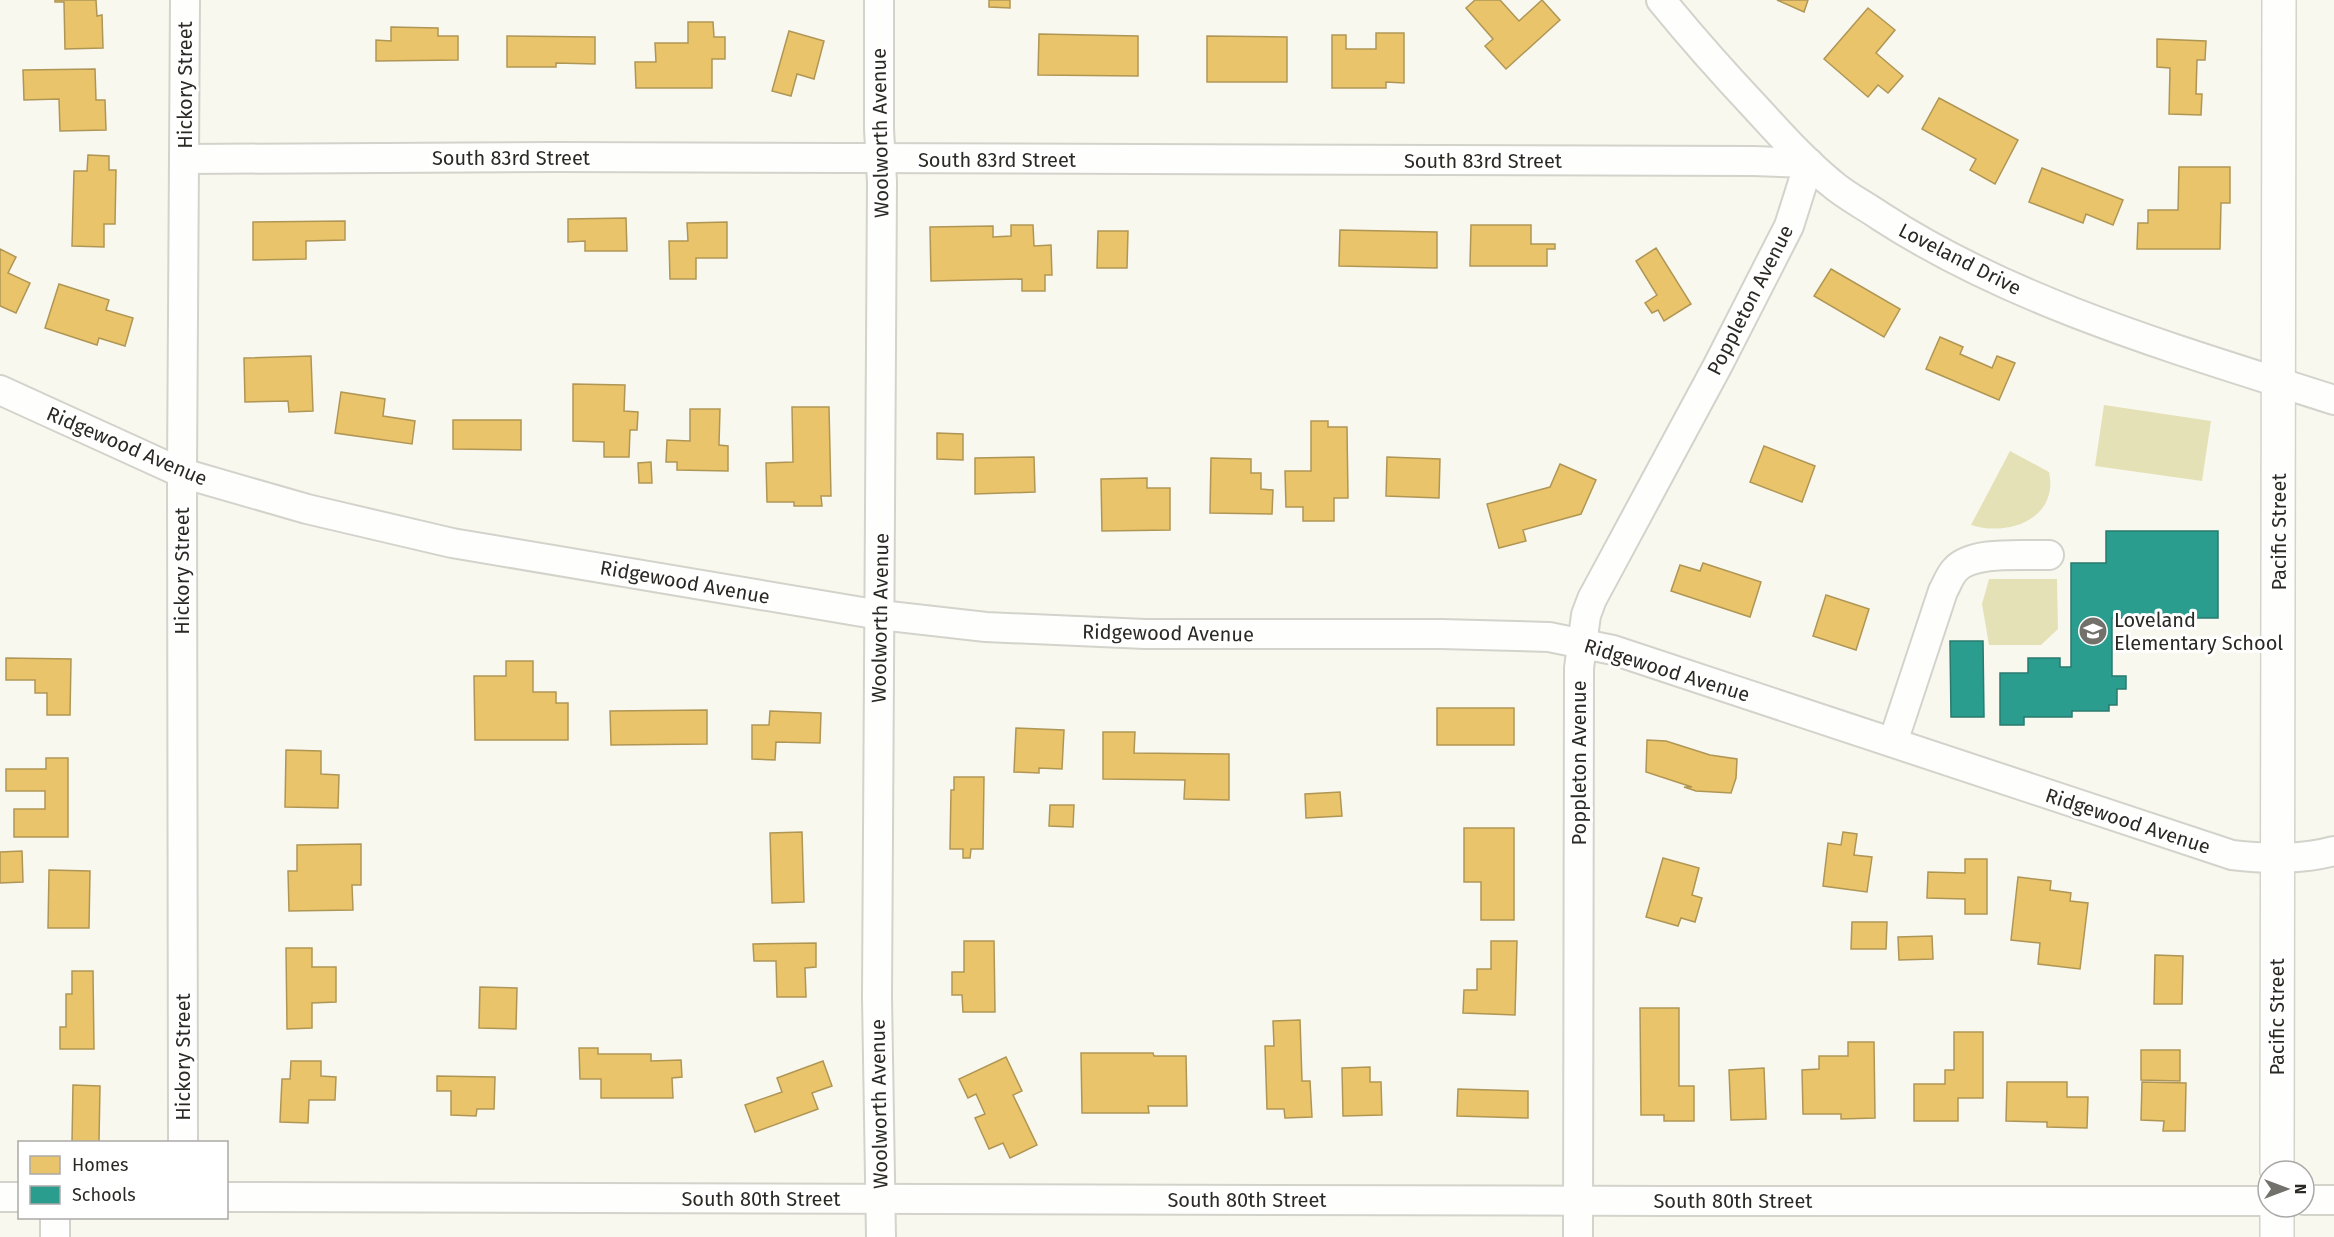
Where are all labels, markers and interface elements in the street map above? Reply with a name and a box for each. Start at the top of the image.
street label: Hickory Street [173,20,197,149]
street label: Woolworth Avenue [867,48,893,218]
street label: South 83rd Street [432,146,591,170]
street label: South 83rd Street [918,148,1077,172]
street label: South 83rd Street [1404,149,1563,173]
street label: Loveland Drive [1895,218,2025,300]
street label: Poppleton Avenue [1702,221,1798,379]
street label: Ridgewood Avenue [43,401,211,491]
street label: Pacific Street [2267,473,2291,591]
street label: Hickory Street [170,506,194,635]
street label: Woolworth Avenue [867,533,893,703]
street label: Ridgewood Avenue [598,555,772,609]
place label: Loveland Elementary School [2114,608,2283,655]
school or university icon: Loveland Elementary School [2077,615,2109,647]
street label: Ridgewood Avenue [1082,620,1254,646]
street label: Ridgewood Avenue [1581,633,1753,707]
street label: Poppleton Avenue [1567,680,1591,846]
street label: Ridgewood Avenue [2042,783,2214,859]
street label: Pacific Street [2265,958,2289,1076]
street label: Hickory Street [171,992,195,1121]
street label: Woolworth Avenue [866,1019,892,1189]
legend [18,1141,228,1219]
text: Homes [72,1154,128,1176]
north arrow [2256,1159,2316,1219]
text: Schools [72,1184,136,1206]
text: N [2291,1184,2310,1194]
street label: South 80th Street [681,1187,841,1211]
street label: South 80th Street [1167,1188,1327,1212]
street label: South 80th Street [1653,1189,1813,1213]

